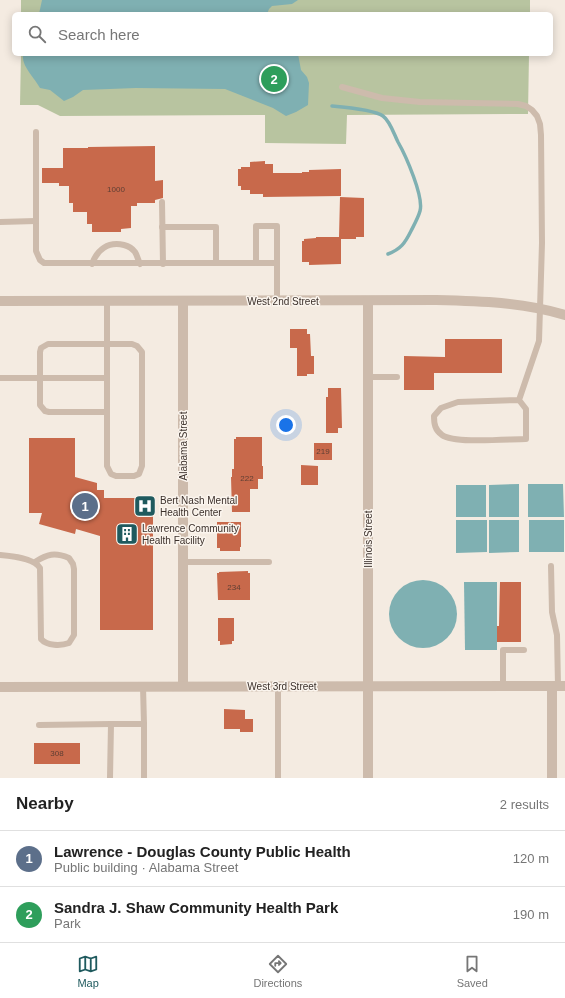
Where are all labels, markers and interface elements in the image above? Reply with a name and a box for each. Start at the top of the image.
search box [12,12,553,56]
icon: search [26,23,48,45]
text: Search here [58,26,140,43]
pin: 2 [261,64,287,94]
house number: 1000 [107,185,125,194]
street label: West 2nd Street [247,296,319,307]
street label: Alabama Street [178,411,189,480]
your location [276,415,296,435]
house number: 219 [316,447,330,456]
house number: 222 [240,474,254,483]
pin: 1 [72,491,98,521]
hospital icon: Bert Nash Mental Health Center [132,493,158,519]
place label: Bert Nash Mental Health Center [160,495,237,518]
street label: Illinois Street [363,510,374,568]
building icon: Lawrence Community Health Facility [114,521,140,547]
place label: Lawrence Community Health Facility [142,523,239,546]
house number: 234 [227,583,241,592]
street label: West 3rd Street [247,681,317,692]
house number: 308 [50,749,64,758]
text: Nearby [16,794,74,813]
text: 2 results [500,797,549,812]
text: Lawrence - Douglas County Public Health [54,843,351,860]
text: 1 [25,851,33,866]
text: 120 m [513,851,549,866]
text: Public building · Alabama Street [54,860,238,875]
text: Sandra J. Shaw Community Health Park [54,899,338,916]
text: 2 [25,907,33,922]
text: 190 m [513,907,549,922]
text: Park [54,916,81,931]
tab: Map [77,953,99,989]
tab: Directions [253,953,302,989]
tab: Saved [457,953,488,989]

